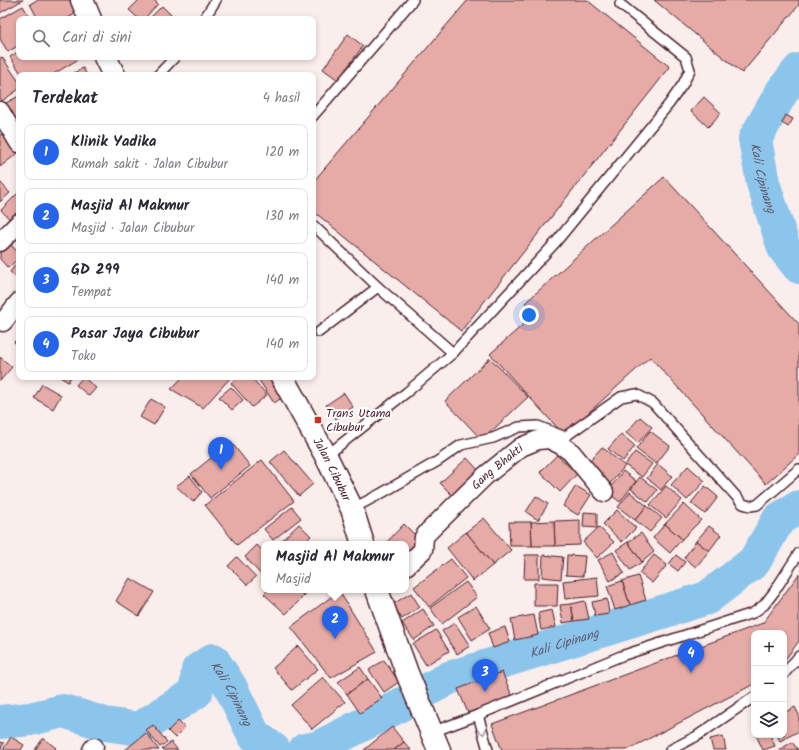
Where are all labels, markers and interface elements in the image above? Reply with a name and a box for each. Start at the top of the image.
search box [16,16,316,60]
text: Cari di sini [62,26,131,50]
icon: search [30,27,52,49]
text: Terdekat [32,85,98,112]
text: 4 hasil [263,88,300,109]
text: Klinik Yadika [71,130,156,154]
water label: Kali Cipinang [744,141,781,217]
text: 1 [44,142,48,163]
text: 120 m [265,142,299,163]
text: Rumah sakit · Jalan Cibubur [71,154,228,175]
text: Masjid Al Makmur [71,194,189,218]
text: 2 [42,206,50,227]
text: 130 m [265,206,299,227]
text: Masjid · Jalan Cibubur [71,218,194,239]
text: GD 299 [71,258,120,282]
text: 3 [42,270,50,291]
text: 140 m [266,270,299,291]
text: Tempat [71,282,112,303]
your location [519,305,539,325]
text: Pasar Jaya Cibubur [71,322,199,346]
text: 4 [42,334,50,355]
text: 140 m [266,334,299,355]
text: Toko [71,346,96,367]
place label: Trans Utama Cibubur [326,404,391,437]
marker: Trans Utama Cibubur [313,415,323,425]
street label: Jalan Cibubur [307,434,356,506]
pin: 1 [208,437,234,470]
street label: Gang Bhakti [467,439,529,494]
popup [261,541,409,593]
text: Masjid Al Makmur [276,545,394,569]
text: Masjid [276,569,311,590]
pin: 2 [322,606,348,639]
water label: Kali Cipinang [527,623,603,664]
map controls [751,630,787,738]
button: + [751,630,787,666]
pin: 4 [678,640,704,673]
water label: Kali Cipinang [204,657,257,731]
pin: 3 [472,659,498,692]
button: − [751,666,787,702]
button: layers [751,702,787,738]
one-way arrow [478,729,486,735]

